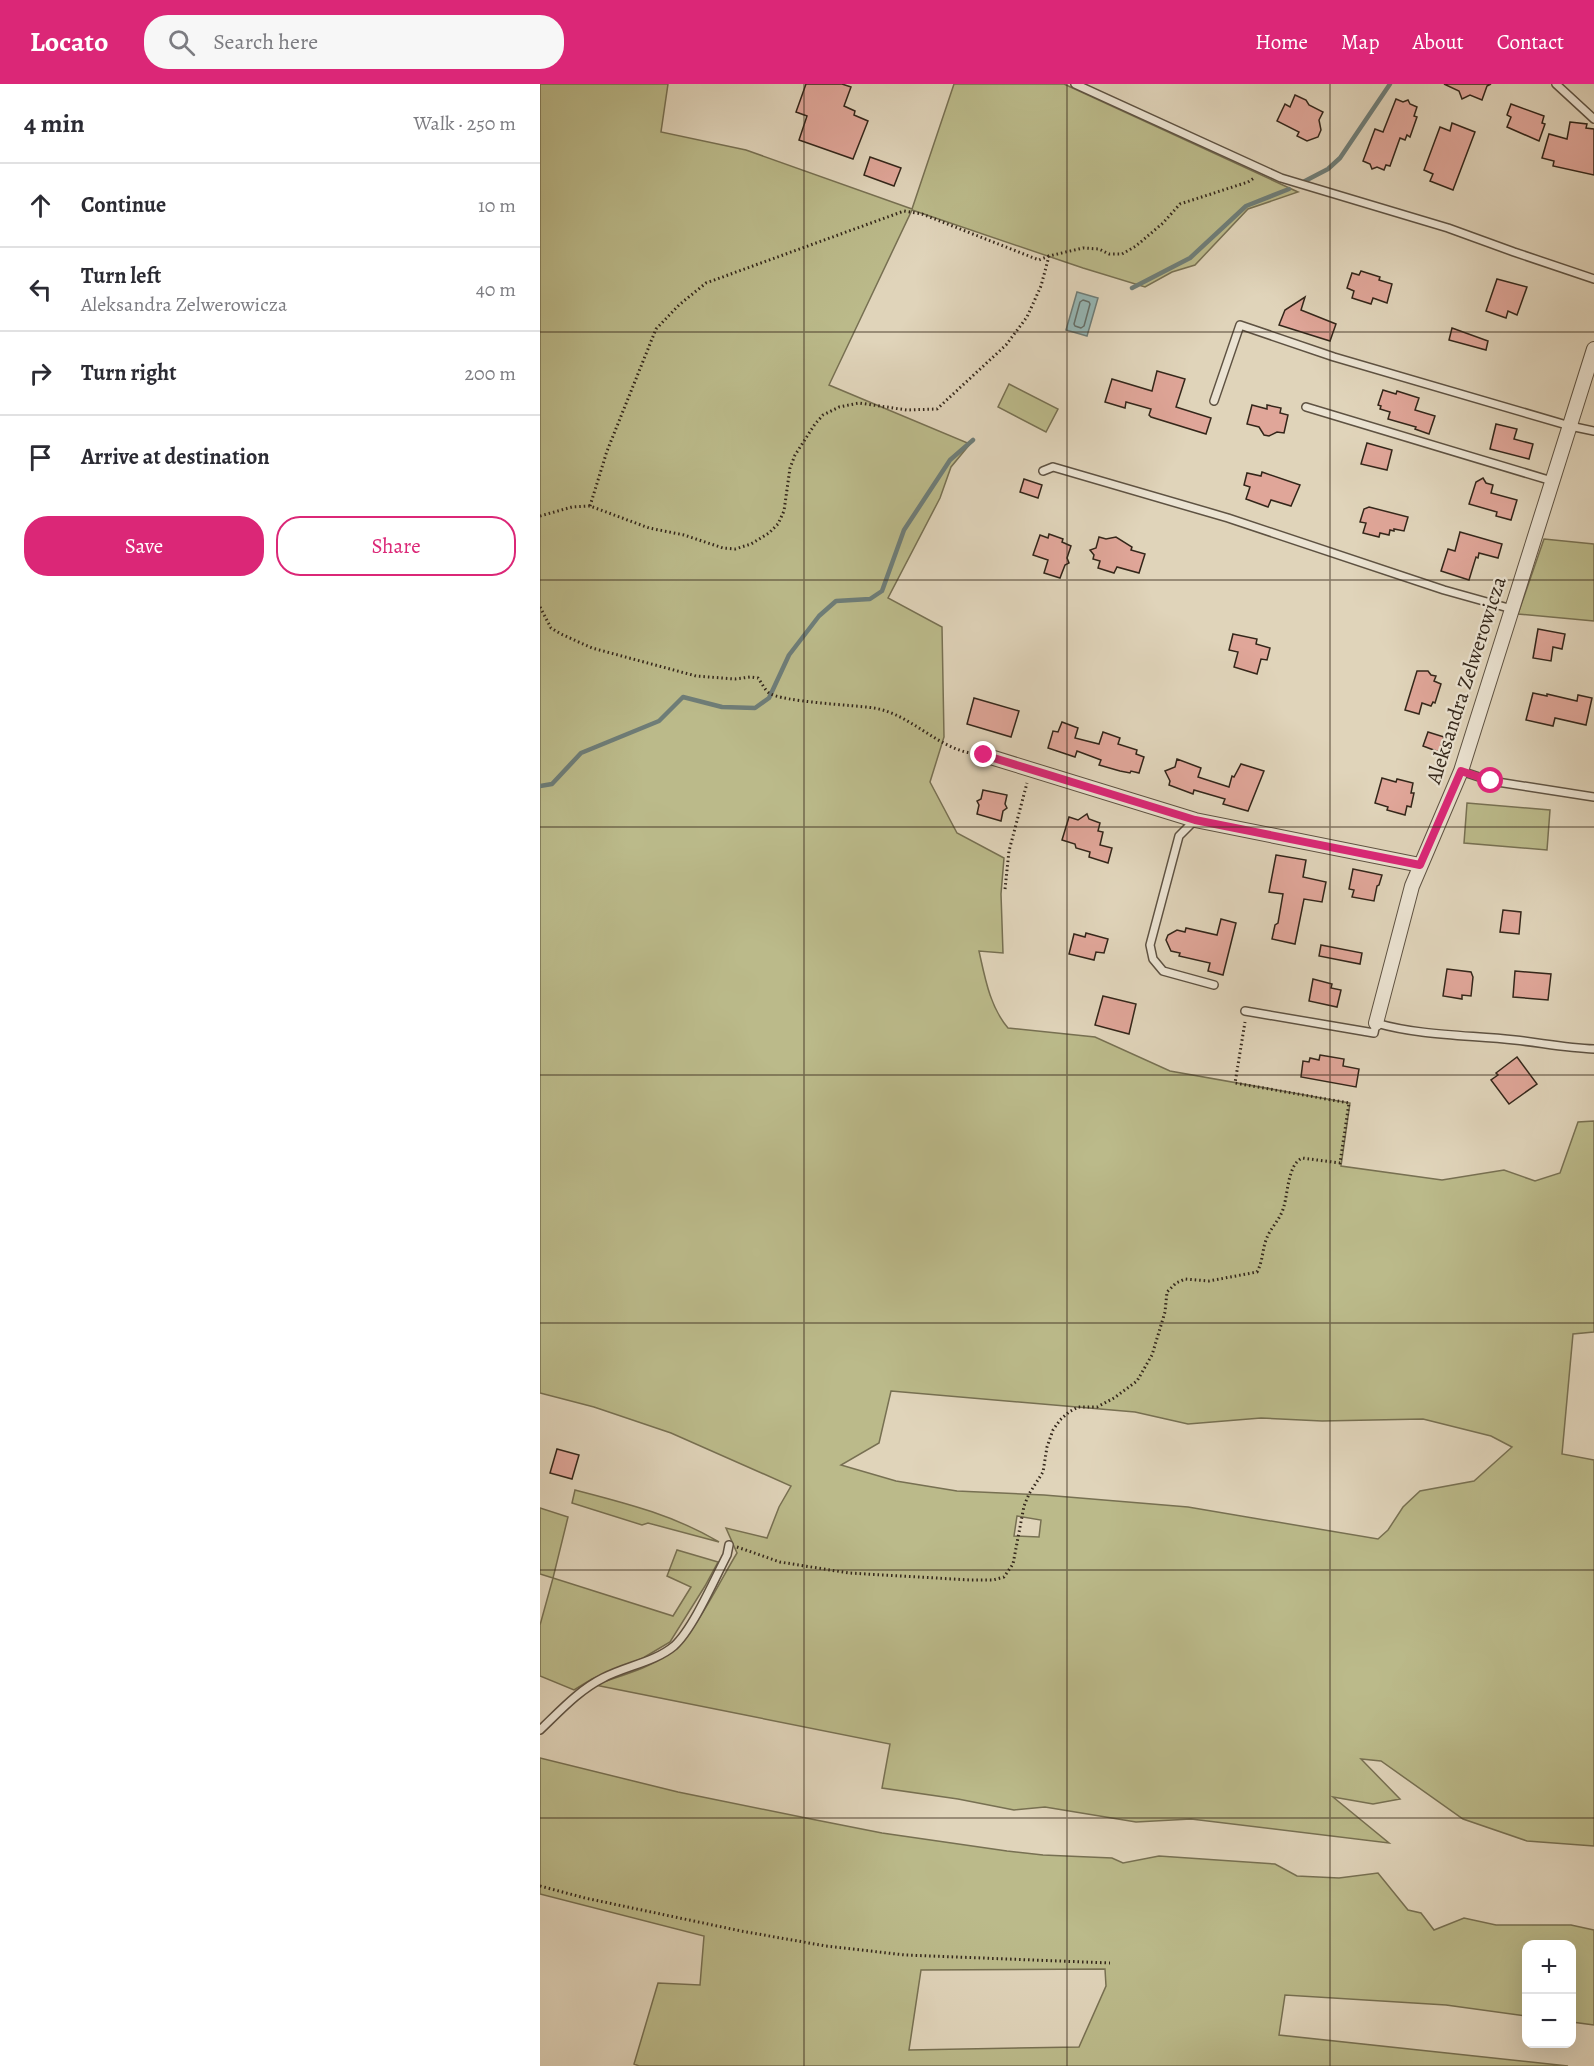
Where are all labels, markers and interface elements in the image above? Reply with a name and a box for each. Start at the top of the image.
search box [144,15,564,69]
text: Locato [30,23,108,61]
icon: search [165,26,198,59]
text: Search here [213,27,318,57]
text: Home [1255,28,1308,56]
text: Map [1341,28,1379,56]
text: About [1412,28,1464,56]
text: Contact [1497,28,1564,56]
text: 4 min [24,106,85,141]
text: Walk · 250 m [414,110,516,137]
icon: ahead [24,189,57,222]
text: Continue [81,190,166,220]
text: 10 m [478,192,516,219]
text: Turn left [81,261,161,291]
icon: left [24,273,57,306]
text: 40 m [476,276,516,303]
text: Aleksandra Zelwerowicza [81,291,287,318]
icon: right [24,357,57,390]
text: Turn right [81,358,177,388]
text: 200 m [465,360,516,387]
icon: arrive [24,441,57,474]
text: Arrive at destination [81,442,270,472]
button: Save [24,516,264,576]
button: Share [276,516,516,576]
street label: Aleksandra Zelwerowicza [1419,572,1513,788]
route end [970,741,996,767]
route start [1477,767,1503,793]
map controls [1522,1940,1576,2048]
button: + [1522,1940,1576,1994]
button: − [1522,1994,1576,2048]

